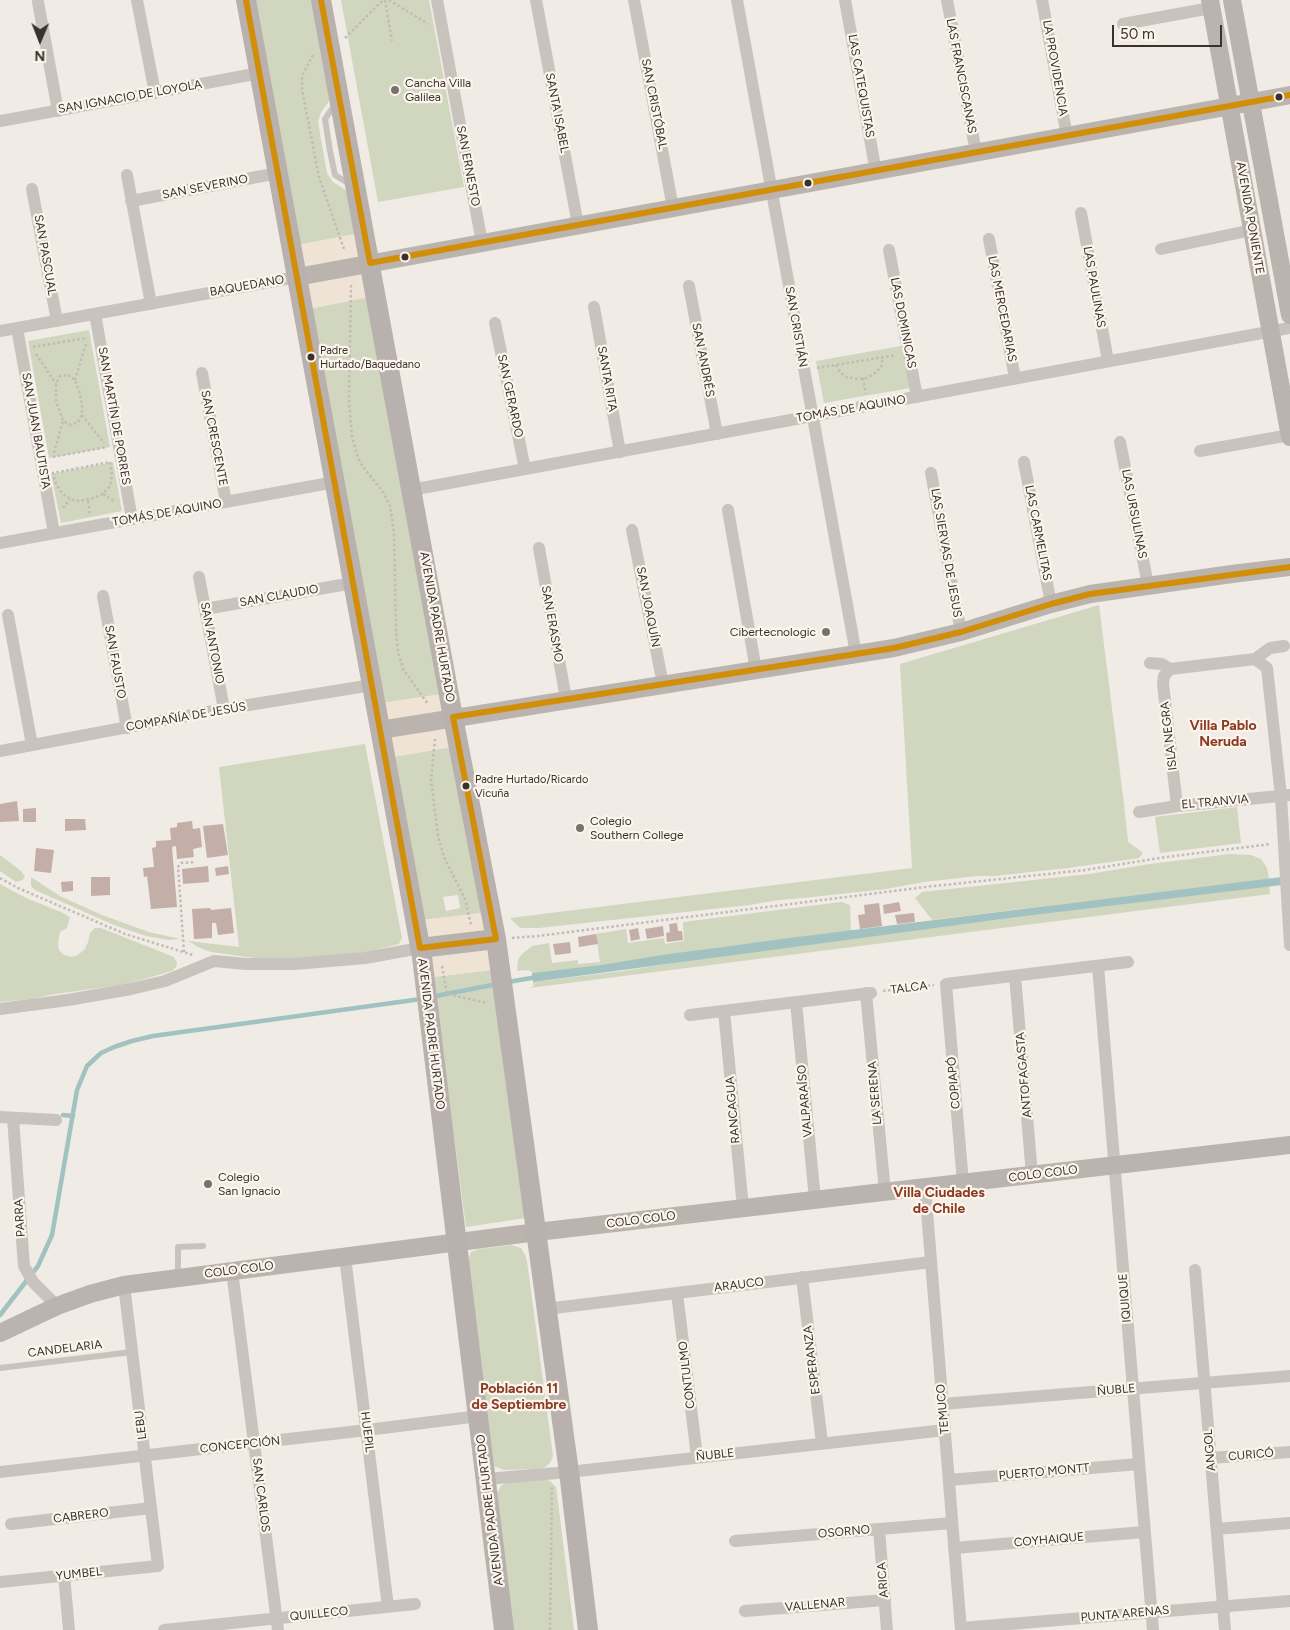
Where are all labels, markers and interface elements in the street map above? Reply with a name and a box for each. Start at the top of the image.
north arrow [15,15,65,65]
scale bar [1115,15,1225,47]
street label: LAS FRANCISCANAS [943,17,979,135]
street label: LA PROVIDENCIA [1039,19,1071,117]
text: 50 m [1120,25,1155,43]
street label: LAS CATEQUISTAS [845,33,877,139]
text: N [34,47,45,64]
street label: SAN CRISTÓBAL [638,57,670,151]
street label: SANTA ISABEL [542,72,572,154]
place label: Cancha Villa Galilea [405,76,471,104]
street label: SAN IGNACIO DE LOYOLA [57,77,203,117]
marker: Cancha Villa Galilea [389,84,401,96]
unlabelled marker [1274,92,1284,102]
street label: SAN ERNESTO [453,124,483,208]
street label: AVENIDA PONIENTE [1233,161,1267,275]
street label: SAN SEVERINO [161,172,249,202]
unlabelled marker [803,178,813,188]
street label: SAN PASCUAL [31,214,59,296]
street label: LAS PAULINAS [1080,245,1108,329]
unlabelled marker [400,252,410,262]
street label: LAS MERCEDARIAS [985,255,1019,363]
street label: BAQUEDANO [209,272,285,300]
street label: LAS DOMINICAS [887,276,919,370]
street label: SAN CRISTIÁN [782,285,810,369]
street label: SAN ANDRÉS [689,322,717,398]
place label: Padre Hurtado/Baquedano [320,344,420,370]
street label: SANTA RITA [594,345,620,413]
street label: SAN MARTÍN DE PORRES [95,346,133,486]
marker: Padre Hurtado/Baquedano [306,352,316,362]
street label: SAN GERARDO [494,353,526,439]
street label: SAN JUAN BAUTISTA [19,372,53,490]
street label: SAN CRESCENTE [198,389,230,487]
street label: TOMÁS DE AQUINO [795,392,907,426]
street label: LAS URSULINAS [1118,468,1150,560]
street label: LAS CARMELITAS [1022,484,1054,582]
street label: LAS SIERVAS DE JESUS [928,487,964,619]
street label: TOMÁS DE AQUINO [111,496,223,530]
street label: AVENIDA PADRE HURTADO [417,551,457,703]
street label: SAN JOAQUÍN [633,566,663,648]
street label: SAN CLAUDIO [238,582,320,610]
street label: SAN ERASMO [538,585,566,663]
street label: SAN ANTONIO [197,601,227,685]
street label: SAN FAUSTO [101,624,129,700]
place label: Cibertecnologic [730,625,816,639]
marker: Cibertecnologic [820,626,832,638]
street label: COMPAÑÍA DE JESÚS [125,699,247,735]
street label: ISLA NEGRA [1158,701,1180,771]
district label: Villa Pablo Neruda [1189,718,1257,750]
place label: Padre Hurtado/Ricardo Vicuña [475,773,588,799]
marker: Padre Hurtado/Ricardo Vicuña [461,781,471,791]
street label: EL TRANVIA [1181,792,1249,812]
place label: Colegio Southern College [590,814,684,842]
marker: Colegio Southern College [574,822,586,834]
street label: AVENIDA PADRE HURTADO [415,958,447,1110]
street label: TALCA [890,979,928,997]
street label: ANTOFAGASTA [1013,1031,1035,1119]
street label: COPIAPÓ [945,1056,963,1110]
street label: LA SERENA [865,1061,885,1125]
street label: VALPARAÍSO [795,1064,815,1138]
street label: RANCAGUA [723,1076,743,1144]
street label: COLO COLO [1008,1163,1078,1185]
place label: Colegio San Ignacio [218,1170,280,1198]
marker: Colegio San Ignacio [202,1178,214,1190]
district label: Villa Ciudades de Chile [893,1185,985,1218]
street label: PARRA [11,1198,29,1238]
street label: COLO COLO [606,1209,676,1231]
street label: COLO COLO [204,1259,274,1281]
street label: IQUIQUE [1116,1273,1134,1323]
street label: ARAUCO [713,1275,765,1295]
street label: ESPERANZA [801,1325,823,1395]
street label: CANDELARIA [27,1337,103,1361]
street label: CONTULMO [676,1340,698,1410]
district label: Población 11 de Septiembre [472,1381,566,1414]
street label: ÑUBLE [1096,1381,1136,1399]
street label: TEMUCO [934,1383,952,1435]
street label: LEBU [132,1410,150,1440]
street label: HUEPIL [357,1411,377,1453]
street label: ANGOL [1201,1428,1219,1472]
street label: CONCEPCIÓN [199,1434,281,1456]
street label: AVENIDA PADRE HURTADO [474,1434,506,1586]
street label: ÑUBLE [695,1446,735,1464]
street label: CURICÓ [1228,1446,1274,1464]
street label: SAN CARLOS [249,1457,273,1533]
street label: PUERTO MONTT [998,1461,1090,1483]
street label: CABRERO [53,1505,109,1527]
street label: OSORNO [817,1523,871,1541]
street label: COYHAIQUE [1013,1530,1085,1550]
street label: ARICA [874,1562,892,1598]
street label: YUMBEL [55,1564,103,1584]
street label: VALLENAR [784,1595,846,1615]
street label: PUNTA ARENAS [1080,1603,1170,1625]
street label: QUILLECO [289,1604,349,1624]

